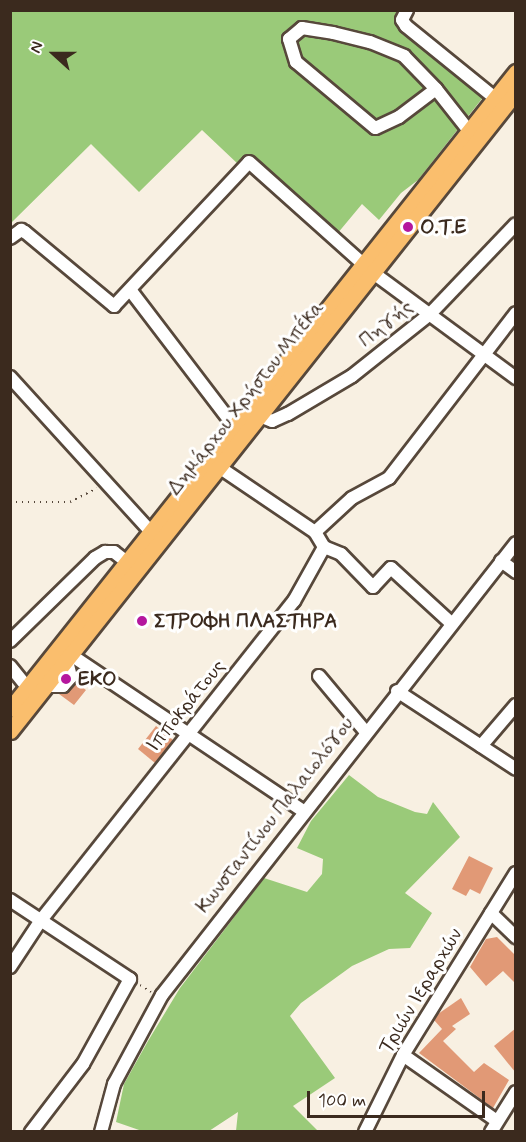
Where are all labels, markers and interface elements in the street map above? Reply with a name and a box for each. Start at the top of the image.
north arrow [24,24,84,84]
text: N [25,39,48,56]
place label: Ο.Τ.Ε [420,215,467,239]
marker: Ο.Τ.Ε [401,220,415,234]
street label: Πηγής [354,295,418,353]
street label: Δημάρχου Χρήστου Μπέκα [163,296,329,500]
place label: ΣΤΡΟΦΗ ΠΛΑΣΤΗΡΑ [154,609,337,633]
marker: ΣΤΡΟΦΗ ΠΛΑΣΤΗΡΑ [135,614,149,628]
street label: Ιπποκράτους [142,655,230,757]
place label: ΕΚΟ [78,667,117,691]
marker: ΕΚΟ [59,672,73,686]
street label: Κωνσταντίνου Παλαιολόγου [191,712,359,918]
street label: Τριών Ιεραρχών [374,924,468,1058]
scale bar [310,1079,488,1117]
text: 100 m [318,1089,366,1113]

